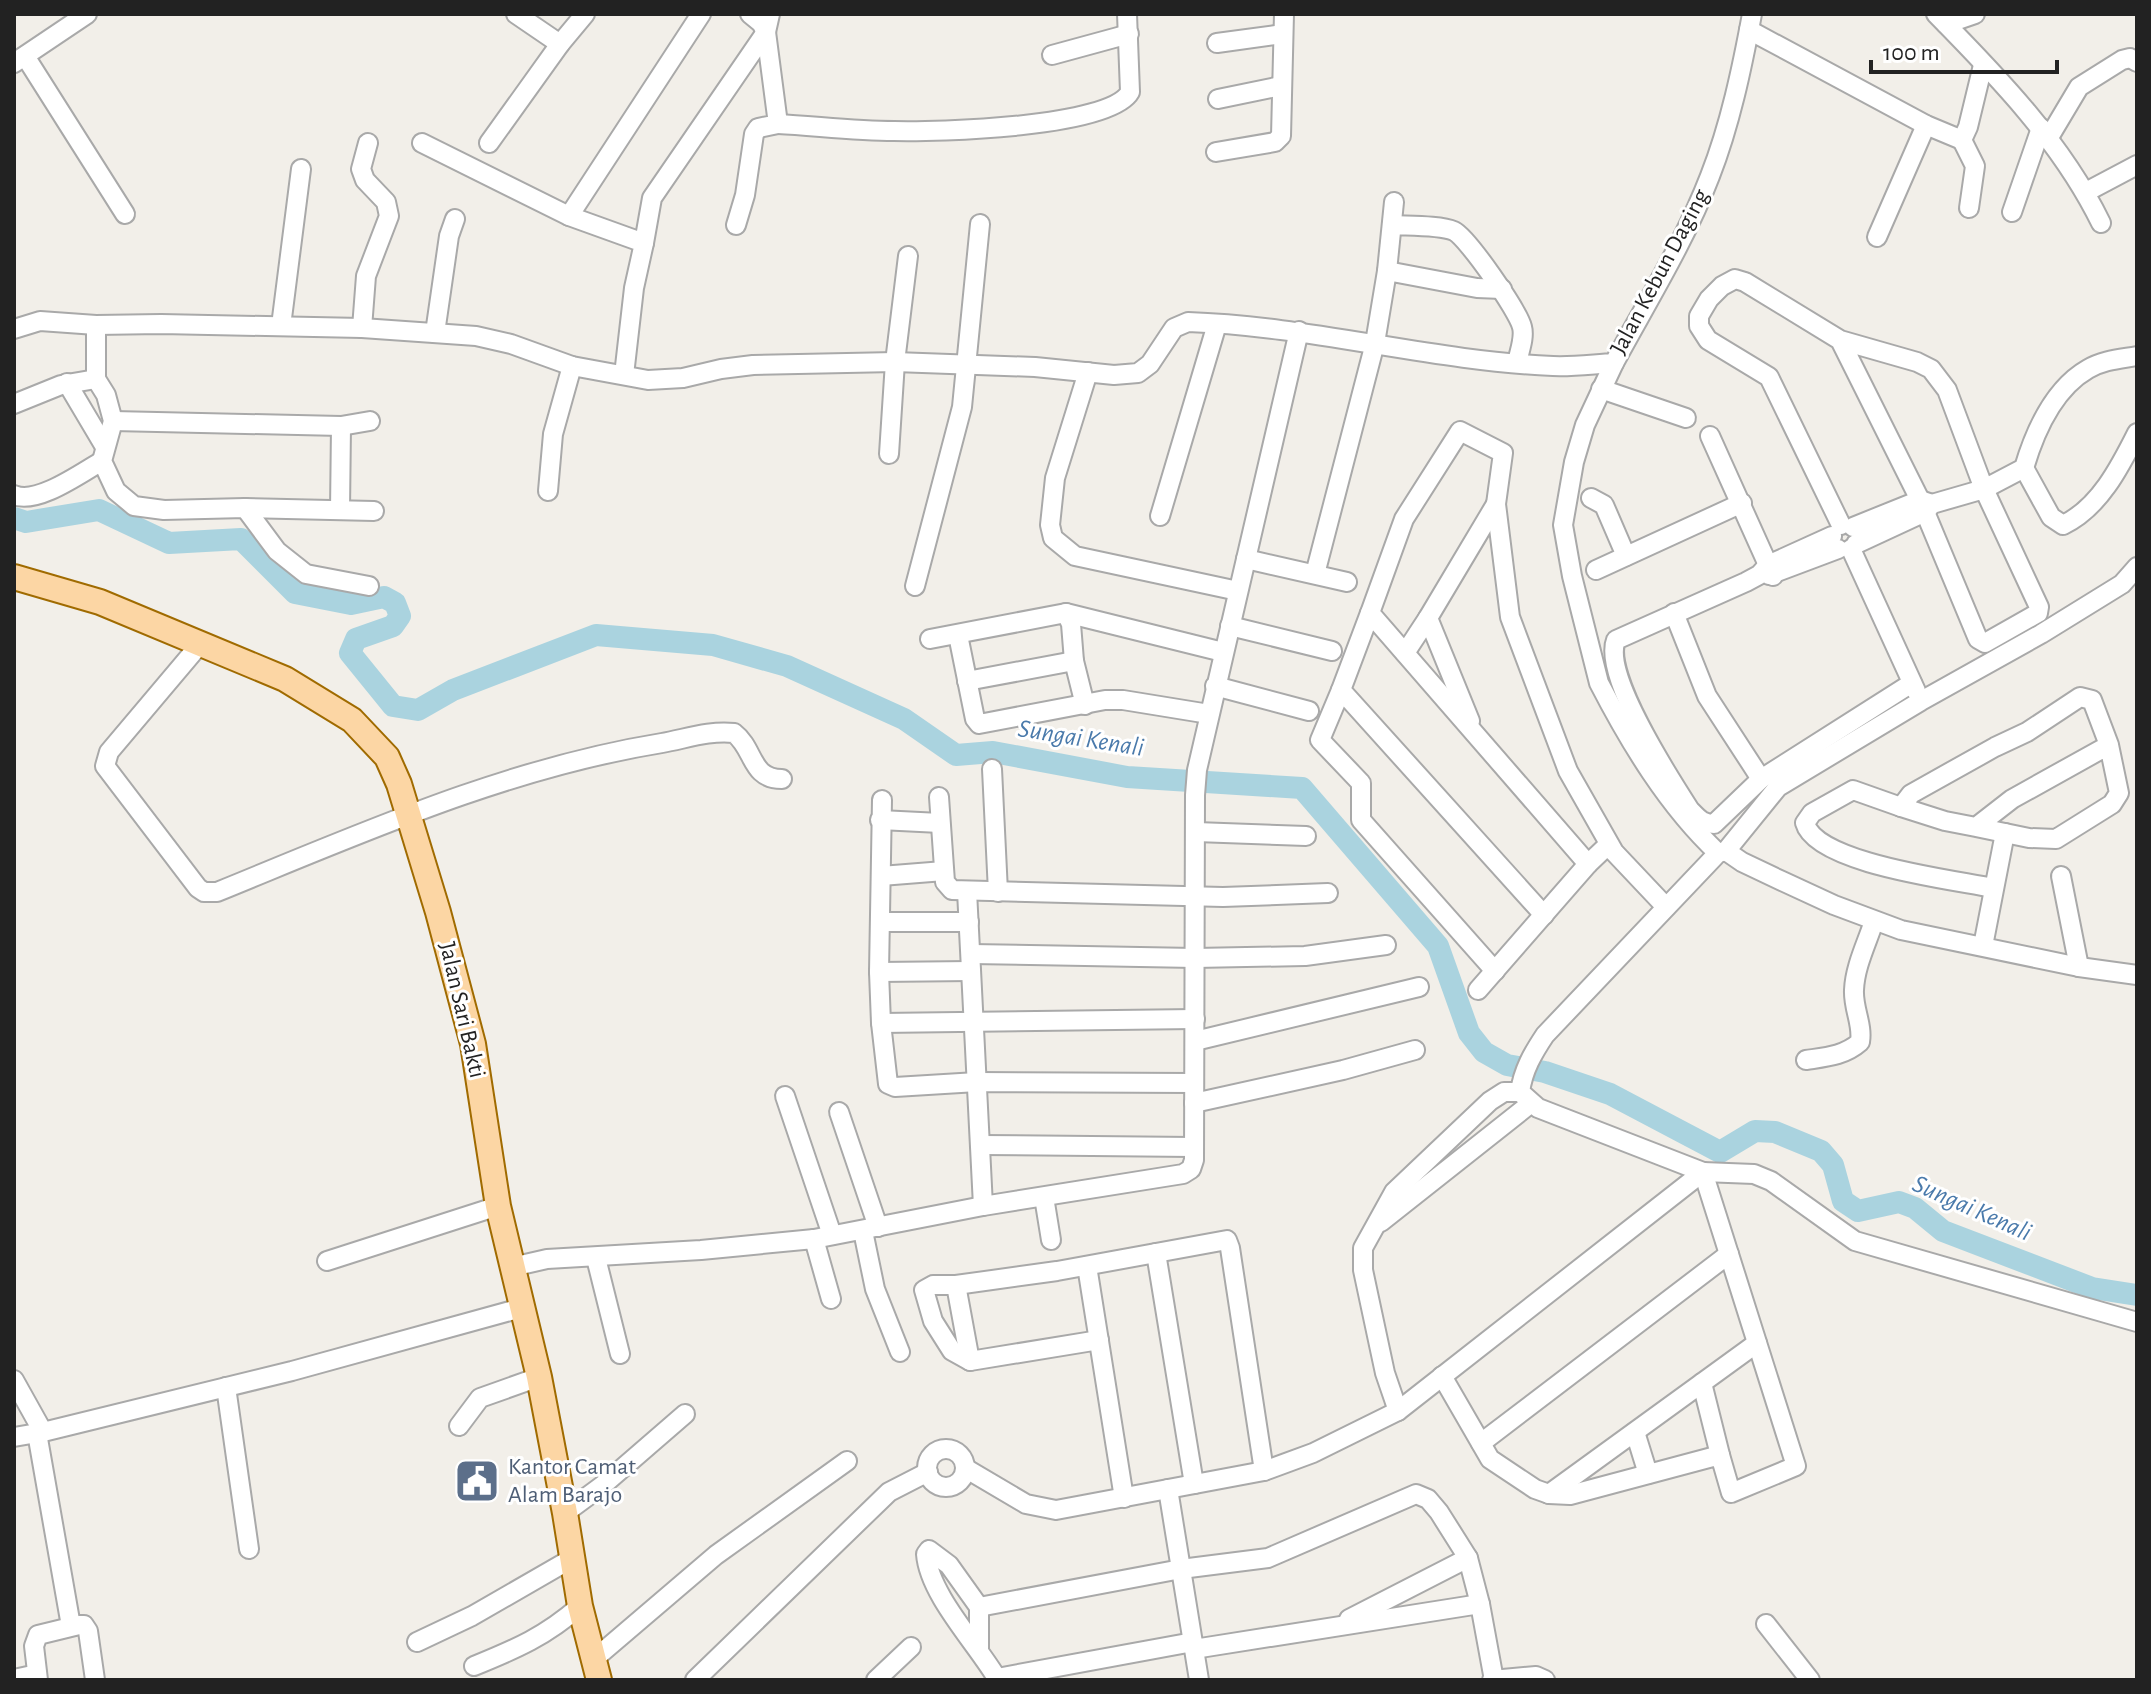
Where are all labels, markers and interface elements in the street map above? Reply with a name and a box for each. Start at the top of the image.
scale bar [1871,24,2057,74]
text: 100 m [1883,41,1940,65]
street label: Jalan Kebun Daging [1606,185,1714,359]
water label: Sungai Kenali [1016,715,1146,761]
street label: Jalan Sari Bakti [435,940,489,1080]
water label: Sungai Kenali [1909,1170,2036,1246]
place label: Kantor Camat Alam Barajo [508,1455,636,1507]
public building icon: Kantor Camat Alam Barajo [453,1457,501,1505]

